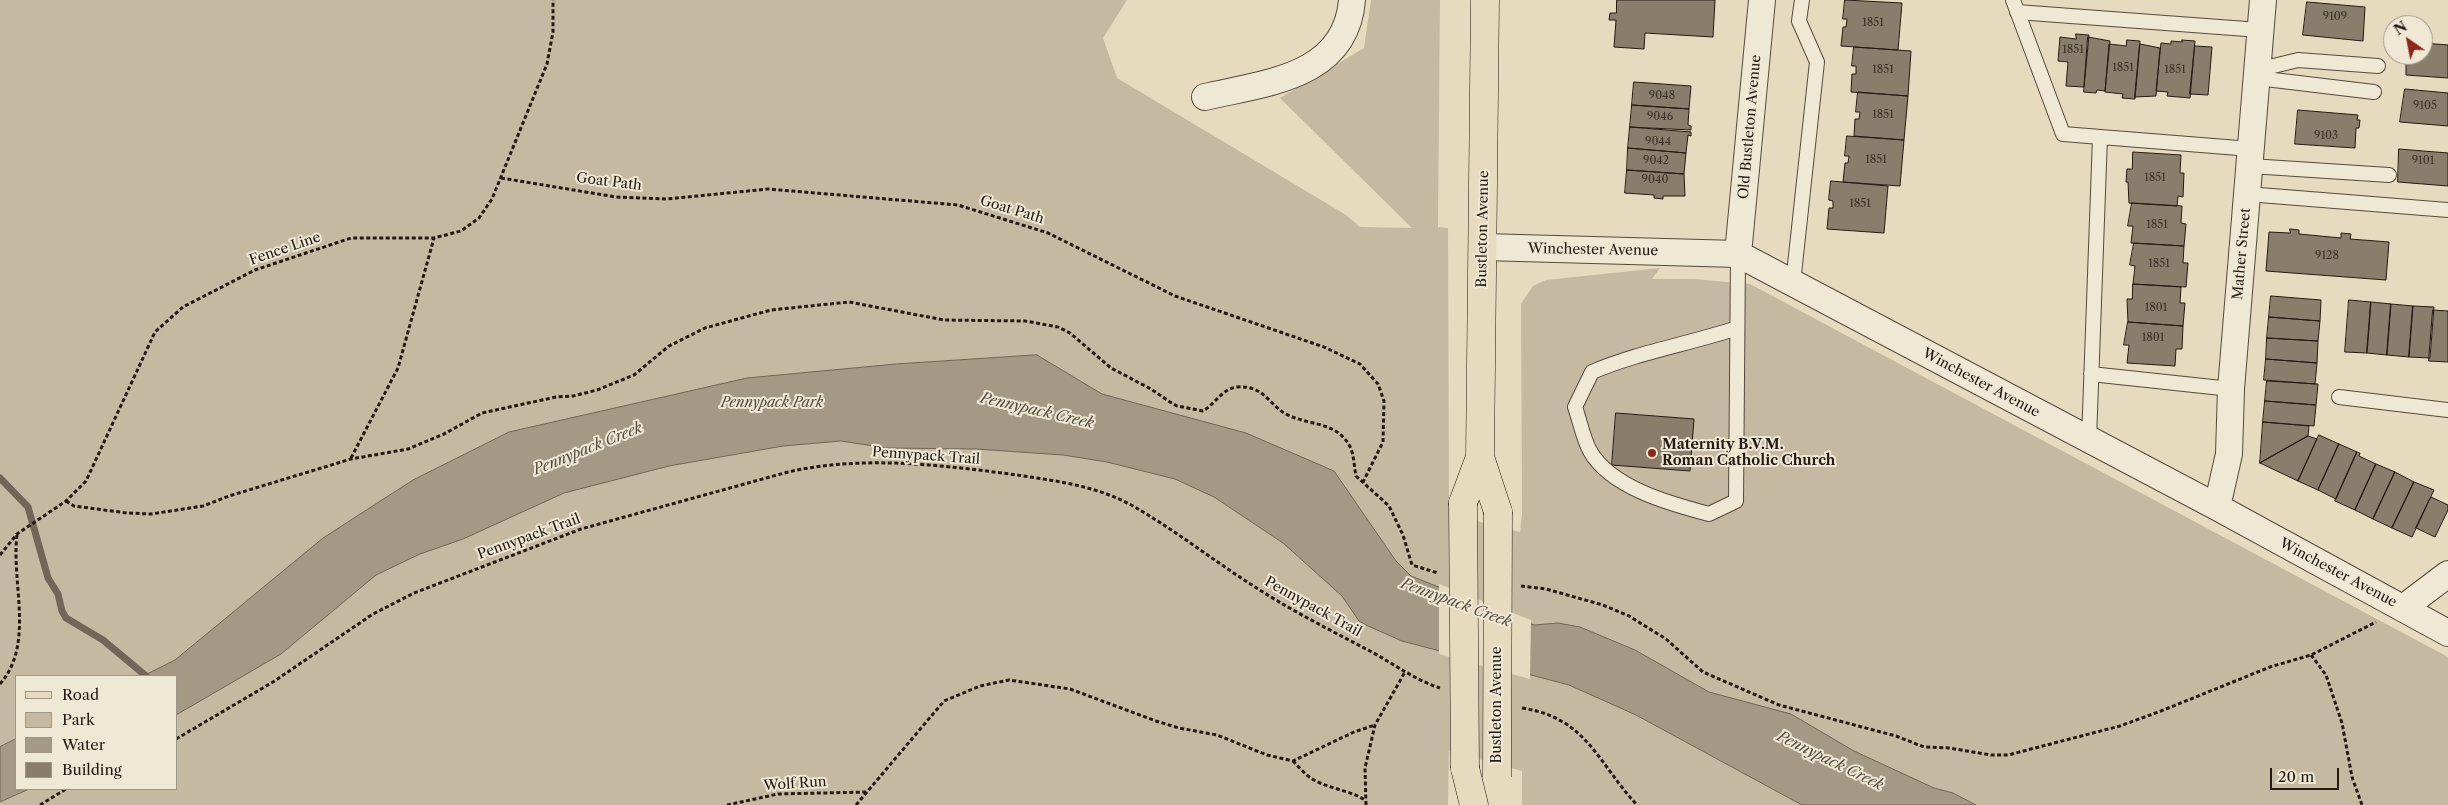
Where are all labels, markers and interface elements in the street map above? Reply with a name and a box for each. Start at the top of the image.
house number: 9109 [2323,10,2347,24]
north arrow [2383,15,2433,65]
house number: 1851 [1862,16,1884,30]
text: N [2390,17,2410,39]
house number: 1851 [2062,43,2084,57]
street label: Old Bustleton Avenue [1735,54,1765,200]
house number: 1851 [2112,61,2134,75]
house number: 1851 [1872,63,1894,77]
house number: 1851 [2164,63,2186,77]
house number: 9048 [1649,89,1675,103]
house number: 9105 [2413,99,2437,113]
house number: 1851 [1872,108,1894,122]
house number: 9046 [1647,110,1673,124]
house number: 9103 [2314,129,2338,143]
house number: 9044 [1645,135,1671,149]
house number: 1851 [1865,153,1887,167]
house number: 9042 [1643,154,1669,168]
house number: 9101 [2412,154,2434,168]
street label: Goat Path [575,170,643,194]
street label: Bustleton Avenue [1474,170,1492,288]
house number: 1851 [2144,171,2166,185]
house number: 9040 [1642,173,1668,187]
street label: Goat Path [978,192,1046,228]
house number: 1851 [1849,197,1871,211]
street label: Mather Street [2230,207,2254,301]
house number: 1851 [2146,218,2168,232]
street label: Fence Line [247,229,323,269]
street label: Winchester Avenue [1528,240,1658,260]
house number: 9128 [2315,249,2339,263]
house number: 1851 [2148,257,2170,271]
house number: 1801 [2145,301,2167,315]
house number: 1801 [2142,331,2164,345]
street label: Winchester Avenue [1919,345,2043,421]
water label: Pennypack Creek [978,389,1096,433]
park label: Pennypack Park [721,395,823,411]
water label: Pennypack Creek [531,419,645,479]
place label: Maternity B.V.M. Roman Catholic Church [1662,437,1835,470]
street label: Pennypack Trail [871,444,981,468]
marker: Maternity B.V.M. Roman Catholic Church [1646,447,1658,459]
street label: Pennypack Trail [475,511,583,563]
street label: Winchester Avenue [2276,535,2400,611]
street label: Pennypack Trail [1262,573,1364,641]
water label: Pennypack Creek [1398,575,1514,631]
street label: Bustleton Avenue [1489,646,1505,764]
legend [15,675,178,790]
text: Road [62,685,99,704]
text: Park [62,710,95,729]
water label: Pennypack Creek [1774,727,1886,795]
text: Water [62,735,105,754]
scale bar [2273,758,2342,790]
text: Building [62,760,122,779]
text: 20 m [2278,767,2314,786]
street label: Wolf Run [763,773,827,795]

